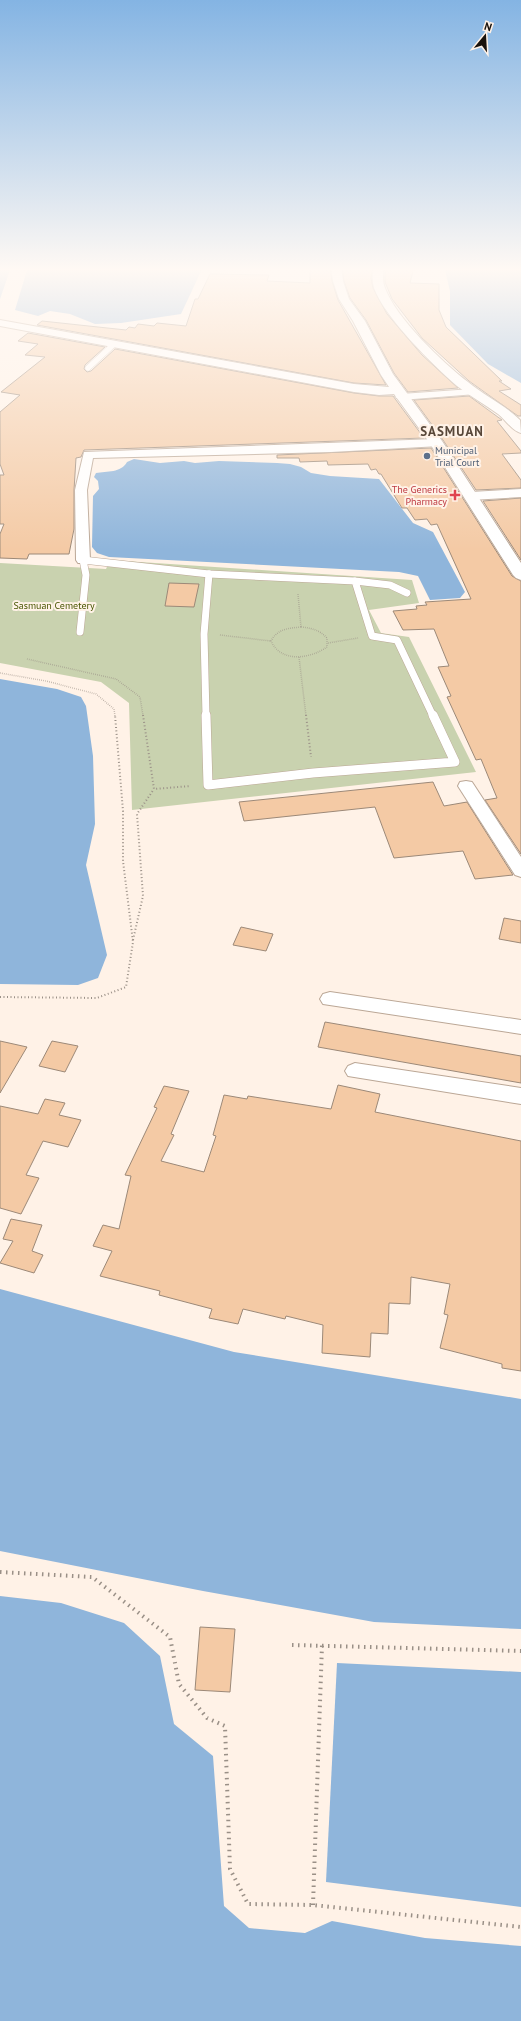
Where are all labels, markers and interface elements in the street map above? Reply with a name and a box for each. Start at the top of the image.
north arrow [465,16,505,56]
text: N [482,19,494,34]
district label: SASMUAN [420,423,484,440]
place label: Municipal Trial Court [435,444,480,469]
marker: Municipal Trial Court [422,451,432,461]
place label: The Generics Pharmacy [392,483,447,508]
marker: The Generics Pharmacy [450,490,460,500]
park label: Sasmuan Cemetery [13,599,95,612]

